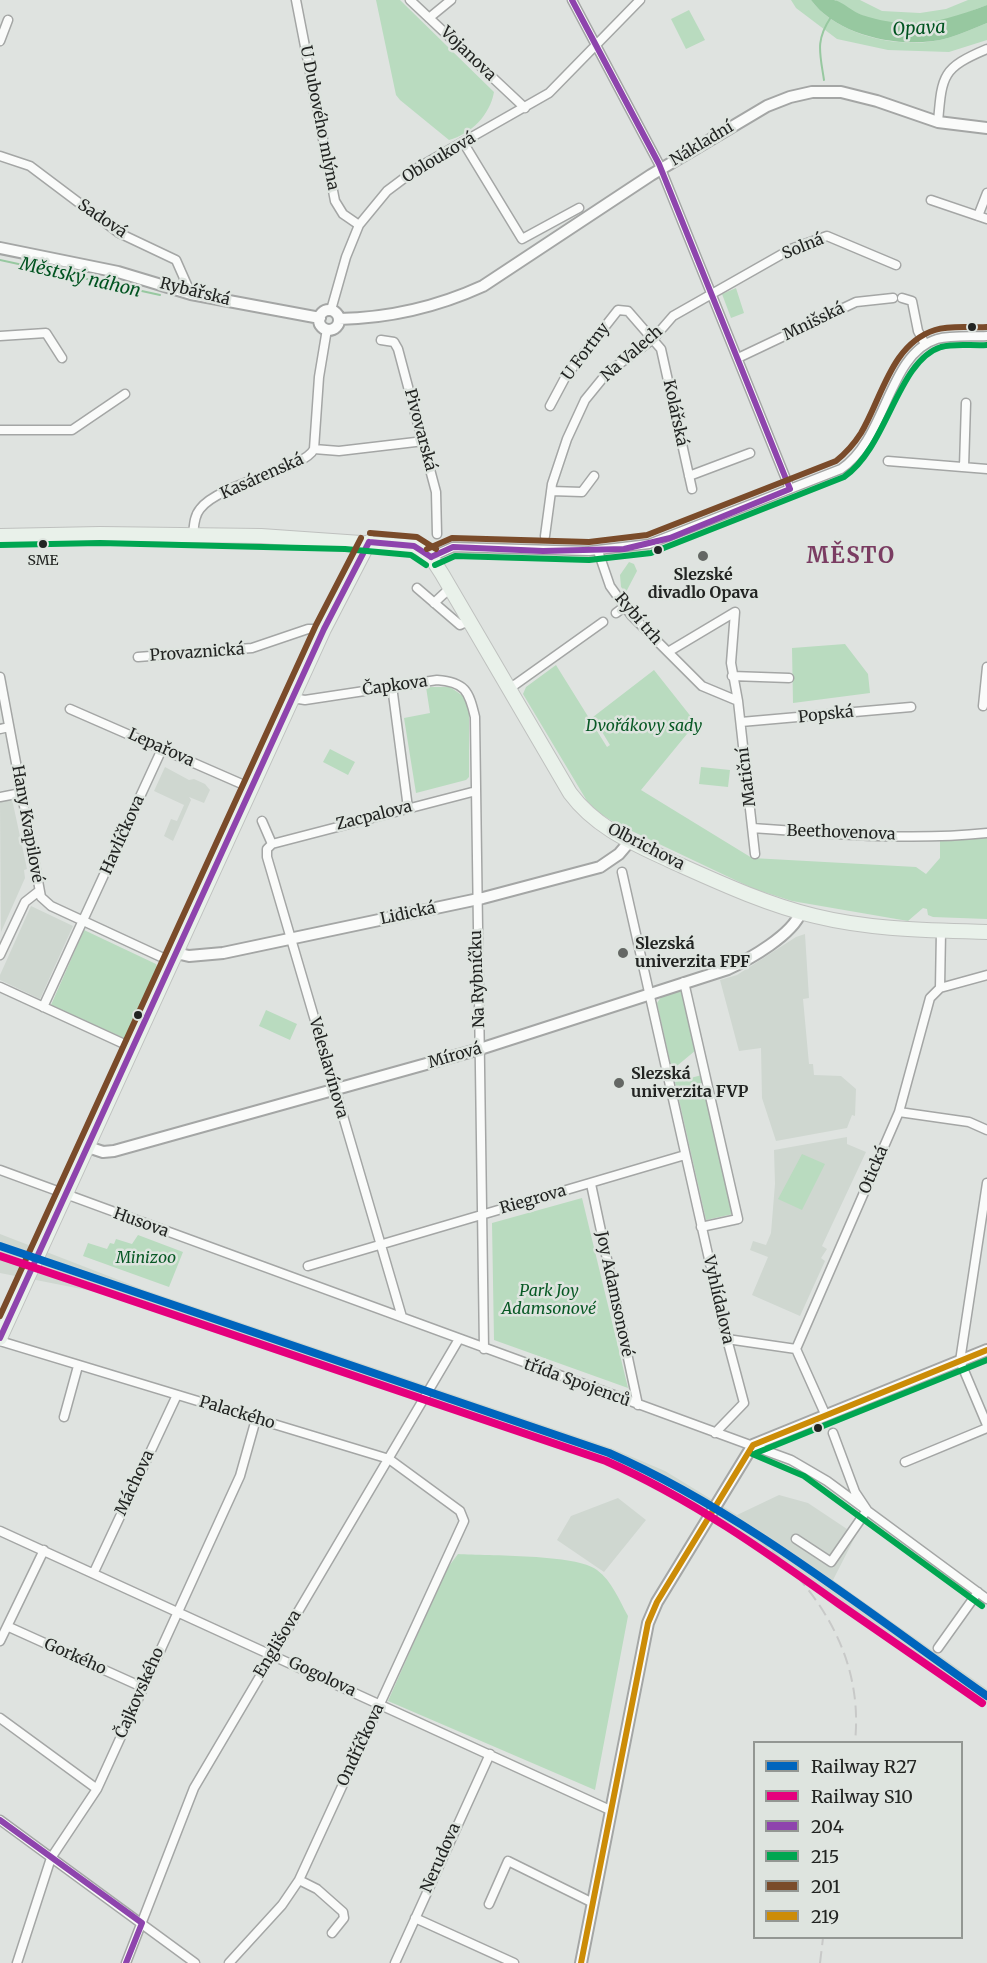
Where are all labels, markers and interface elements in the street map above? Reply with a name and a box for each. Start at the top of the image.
water label: Opava [892,17,946,41]
street label: Vojanova [436,23,500,85]
street label: U Dubového mlýna [296,44,342,192]
street label: Nákladní [667,118,737,170]
street label: Oblouková [399,129,479,187]
street label: Sadová [74,196,130,242]
street label: Solná [779,230,827,264]
water label: Městský náhon [17,254,143,302]
street label: Rybářská [158,274,232,310]
street label: Mnišská [780,299,848,345]
street label: U Fortny [558,319,614,385]
unlabelled marker [966,321,978,333]
street label: Na Valech [597,322,667,386]
street label: Kolářská [659,378,691,448]
street label: Pivovarská [400,387,440,473]
street label: Kasárenská [217,450,307,504]
marker: SME [37,538,49,550]
unlabelled marker [652,544,664,556]
district label: MĚSTO [806,544,896,570]
marker: Slezské divadlo Opava [696,549,710,563]
place label: SME [27,553,59,569]
place label: Slezské divadlo Opava [648,565,758,603]
street label: Rybí trh [610,589,666,649]
street label: Provaznická [149,640,245,666]
street label: Čapkova [361,672,429,700]
street label: Popská [797,703,855,727]
park label: Dvořákovy sady [586,716,702,736]
street label: Lepařova [125,725,197,771]
street label: Matiční [734,746,760,808]
street label: Hany Kvapilové [7,764,47,884]
street label: Havlíčkova [97,793,149,877]
street label: Zacpalova [334,797,414,835]
street label: Olbrichova [605,820,687,874]
street label: Beethovenova [786,822,896,844]
street label: Lidická [378,899,438,929]
street label: Na Rybníčku [467,930,489,1028]
place label: Slezská univerzita FPF [635,934,750,972]
marker: Slezská univerzita FPF [616,946,630,960]
unlabelled marker [132,1009,144,1021]
street label: Veleslavínova [304,1015,352,1121]
street label: Mírová [426,1039,484,1073]
place label: Slezská univerzita FVP [631,1064,748,1102]
marker: Slezská univerzita FVP [612,1076,626,1090]
street label: Otická [855,1143,893,1197]
street label: Riegrova [498,1181,568,1219]
street label: Husova [111,1204,171,1242]
street label: Joy Adamsonové [591,1230,637,1358]
park label: Minizoo [116,1248,176,1268]
street label: Vyhlídalova [699,1254,737,1346]
park label: Park Joy Adamsonové [502,1281,596,1319]
street label: třída Spojenců [521,1355,633,1411]
street label: Palackého [197,1392,277,1434]
unlabelled marker [812,1422,824,1434]
street label: Máchova [112,1447,158,1519]
street label: Englišova [250,1607,306,1681]
street label: Gorkého [41,1635,109,1679]
street label: Čajkovského [111,1645,169,1741]
street label: Gogolova [285,1653,359,1701]
street label: Ondříčkova [334,1701,388,1789]
legend [753,1741,963,1939]
text: Railway R27 [811,1755,917,1778]
text: Railway S10 [811,1785,913,1808]
text: 204 [811,1815,844,1838]
street label: Nerudova [417,1820,465,1896]
text: 215 [811,1845,839,1868]
text: 201 [811,1875,840,1898]
text: 219 [811,1905,839,1928]

